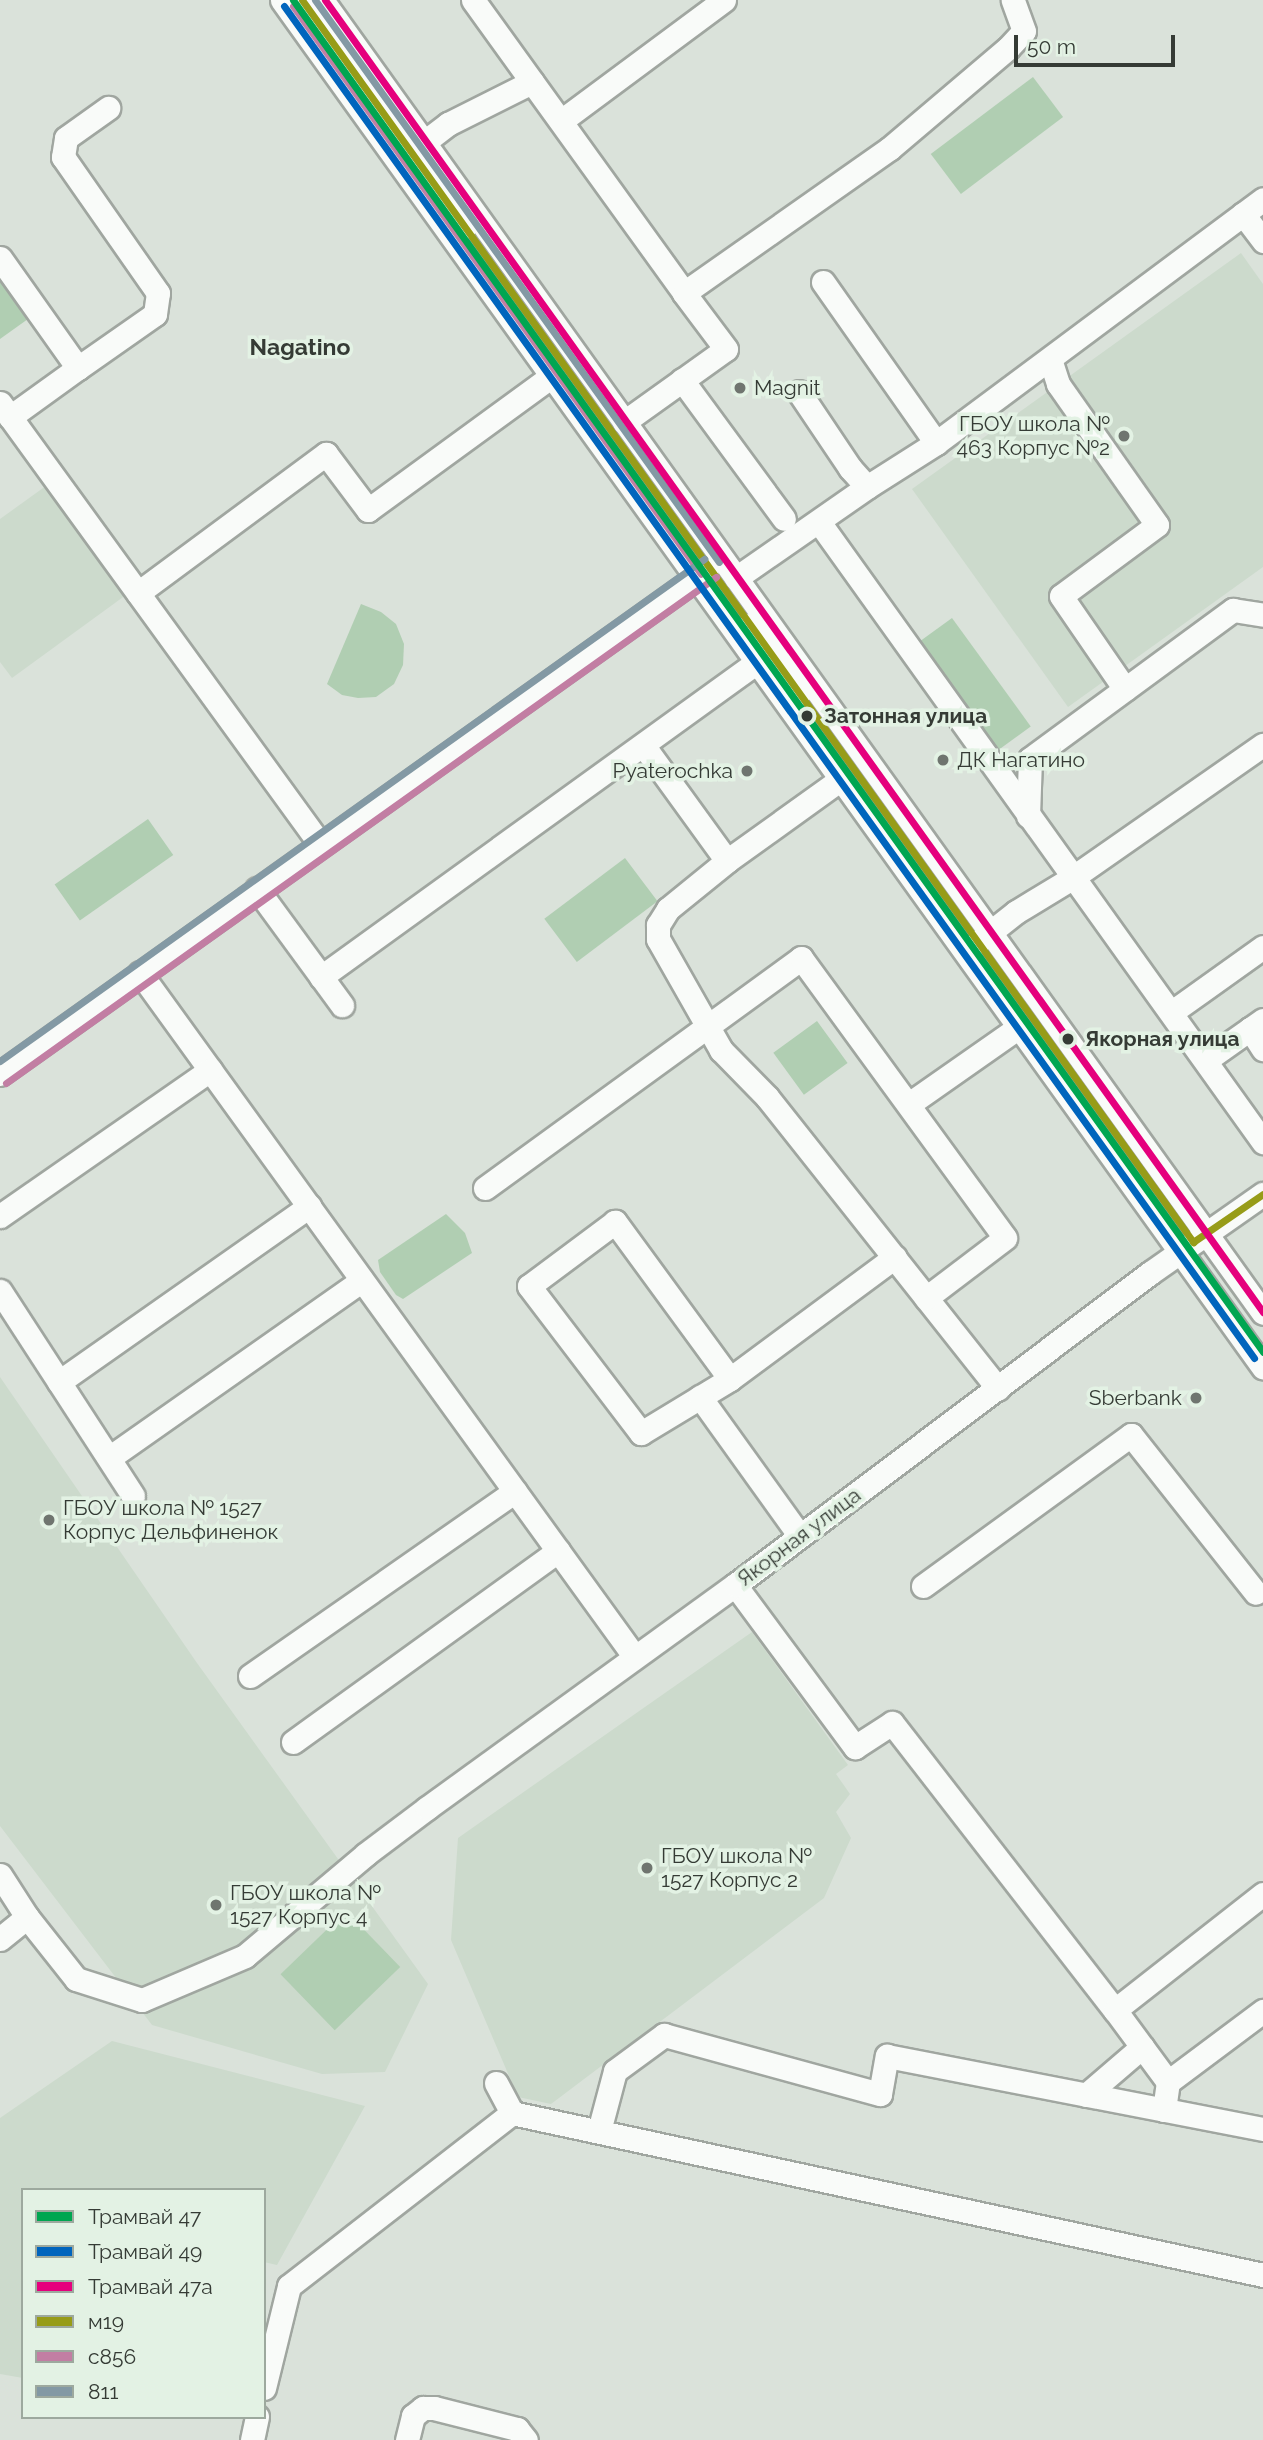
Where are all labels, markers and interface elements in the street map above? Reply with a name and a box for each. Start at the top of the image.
scale bar [1018,21,1179,65]
text: 50 m [1027,34,1076,59]
district label: Nagatino [250,333,350,361]
place label: Magnit [754,375,821,401]
marker: Magnit [732,380,748,396]
place label: ГБОУ школа № 463 Корпус №2 [957,411,1110,461]
marker: ГБОУ школа № 463 Корпус №2 [1116,428,1132,444]
place label: Затонная улица [824,703,988,729]
marker: Затонная улица [796,705,818,727]
place label: ДК Нагатино [957,747,1085,773]
marker: ДК Нагатино [935,752,951,768]
place label: Pyaterochka [612,758,733,784]
marker: Pyaterochka [739,763,755,779]
place label: Якорная улица [1085,1026,1240,1052]
marker: Якорная улица [1057,1028,1079,1050]
place label: Sberbank [1089,1385,1182,1411]
marker: Sberbank [1188,1390,1204,1406]
street label: Якорная улица [732,1482,866,1592]
place label: ГБОУ школа № 1527 Корпус Дельфиненок [63,1495,279,1545]
marker: ГБОУ школа № 1527 Корпус Дельфиненок [41,1512,57,1528]
place label: ГБОУ школа № 1527 Корпус 2 [661,1843,812,1893]
marker: ГБОУ школа № 1527 Корпус 2 [639,1860,655,1876]
place label: ГБОУ школа № 1527 Корпус 4 [230,1880,381,1930]
marker: ГБОУ школа № 1527 Корпус 4 [208,1897,224,1913]
legend [21,2188,266,2419]
text: Трамвай 47 [88,2204,201,2229]
text: Трамвай 49 [88,2239,202,2264]
text: Трамвай 47а [88,2274,213,2299]
text: м19 [88,2309,124,2334]
text: с856 [88,2344,136,2369]
text: 811 [88,2379,118,2404]

